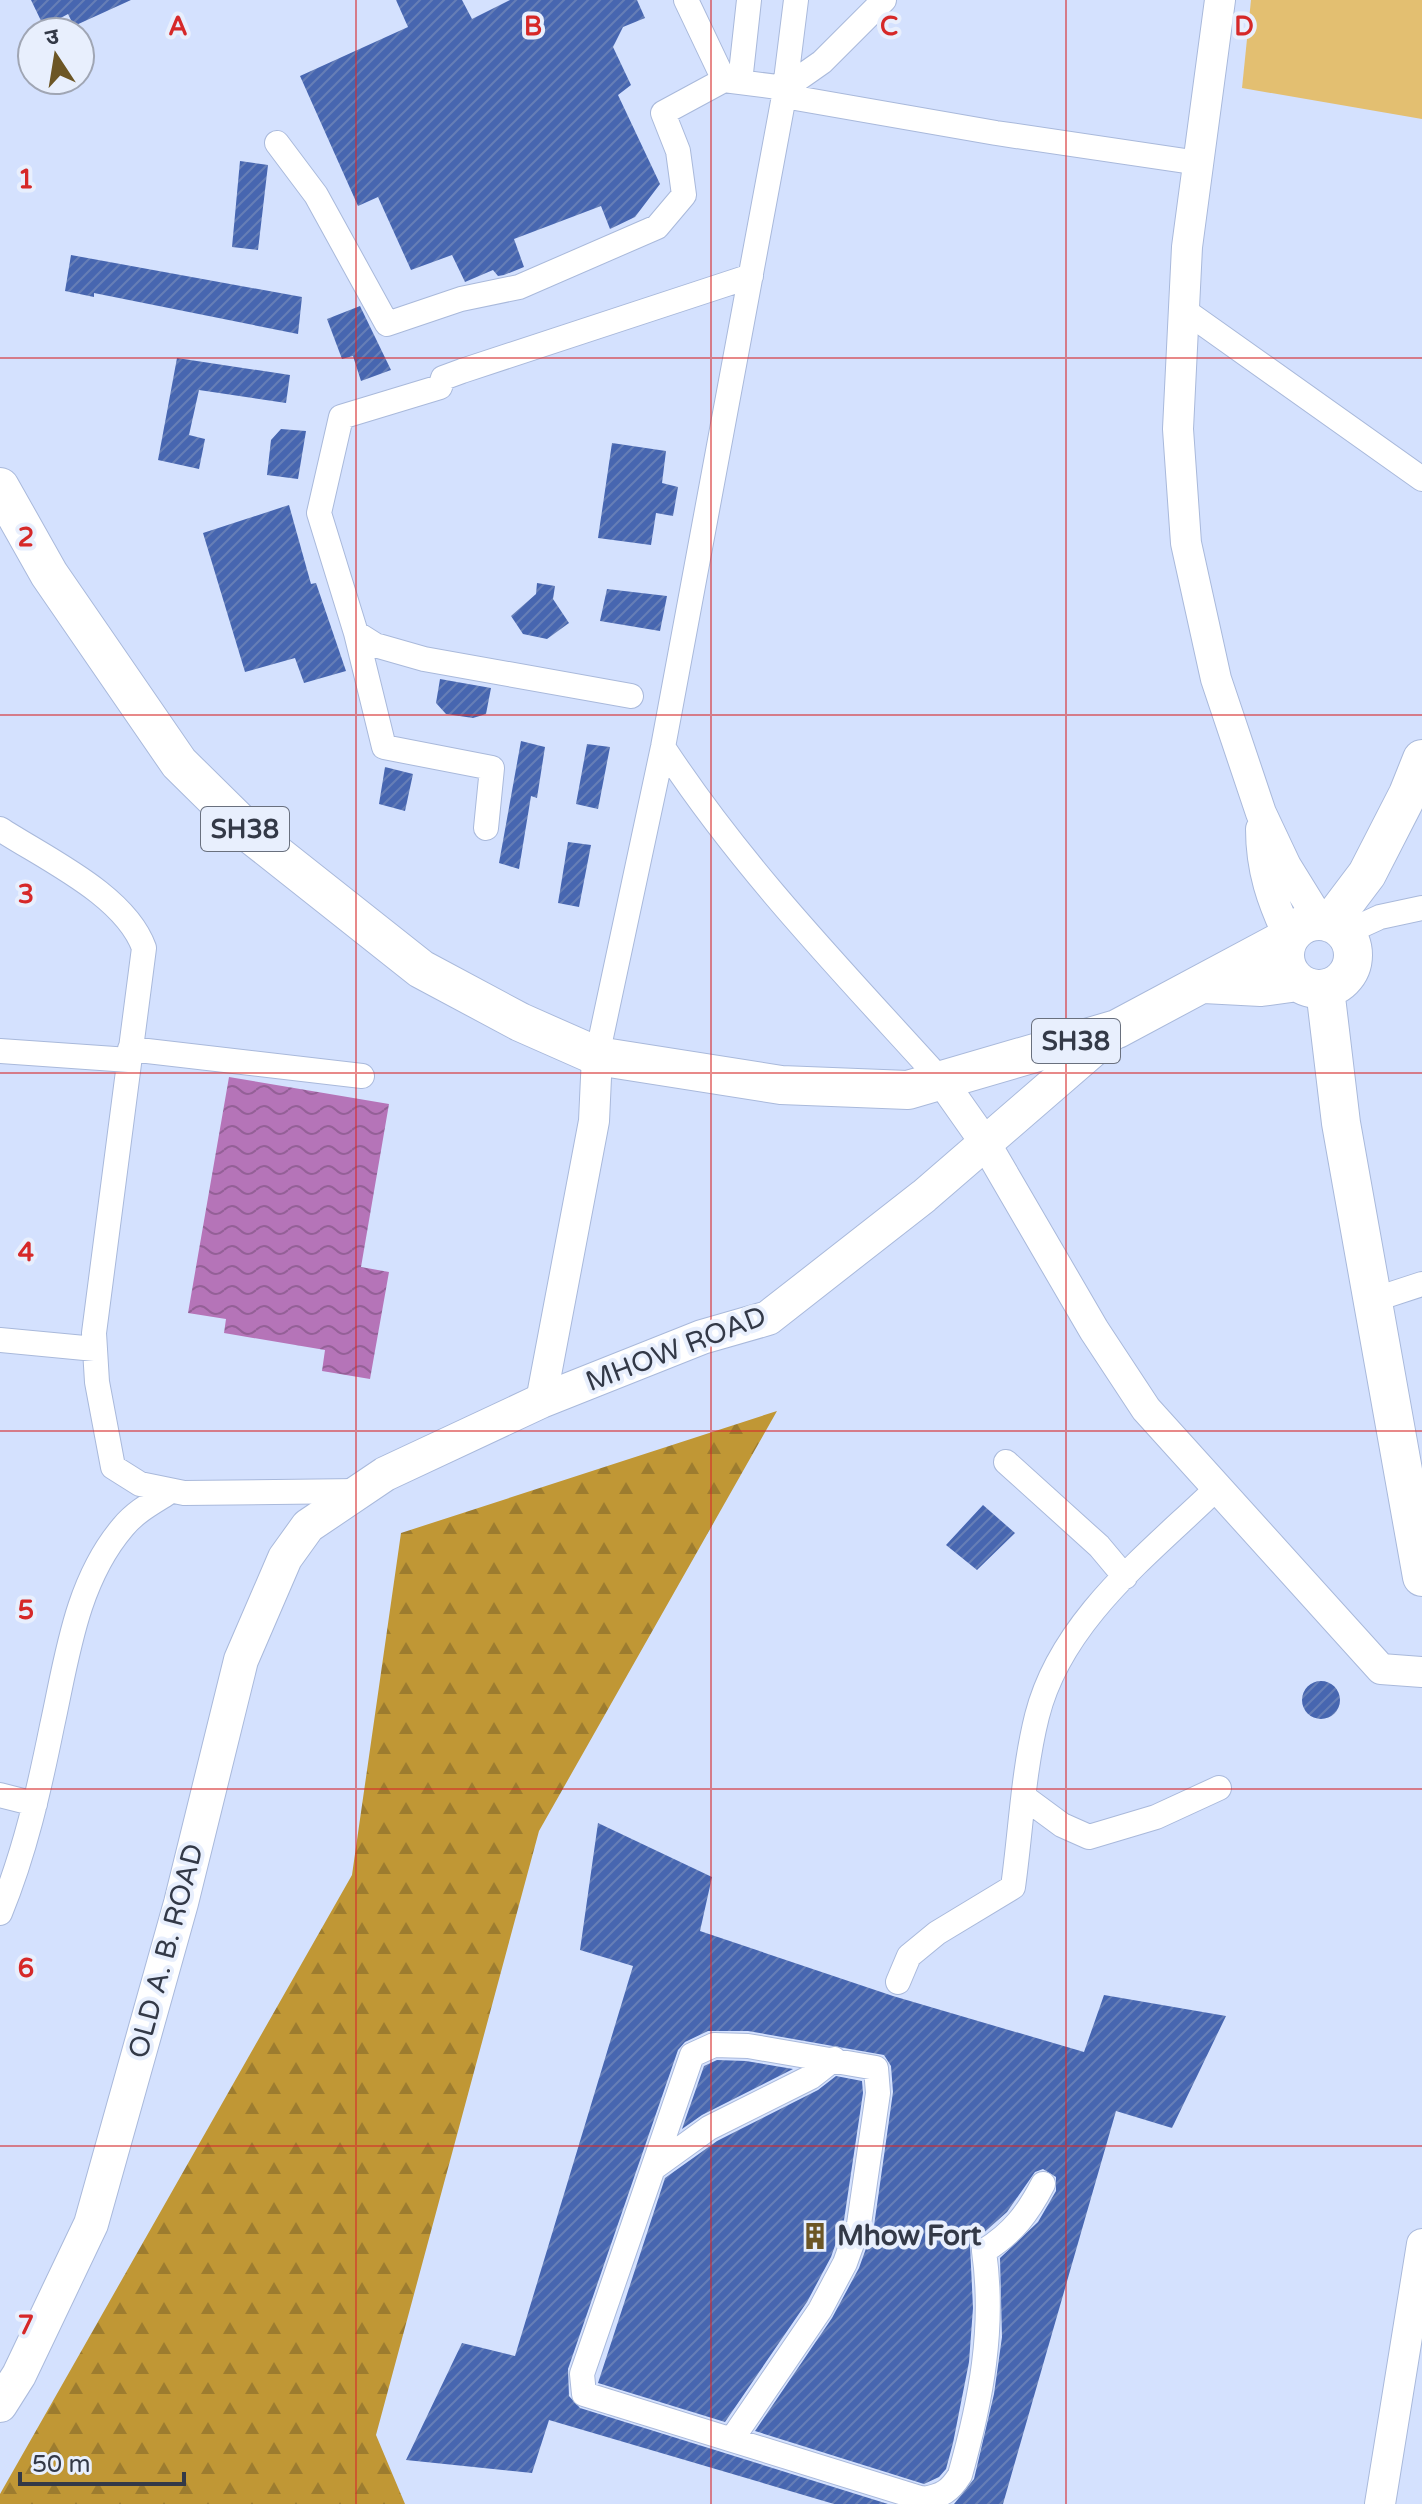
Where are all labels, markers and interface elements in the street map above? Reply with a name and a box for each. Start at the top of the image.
text: A [168,11,188,42]
text: B [524,11,542,42]
text: C [880,11,898,42]
text: D [1234,11,1254,42]
north arrow [16,16,96,96]
text: उ [43,23,62,51]
text: 1 [18,164,34,195]
text: 2 [18,522,34,553]
road number: SH38 [201,807,289,851]
text: 3 [18,879,34,910]
road number: SH38 [1032,1019,1120,1063]
text: 4 [18,1237,34,1268]
street label: MHOW ROAD [581,1299,771,1399]
text: 5 [18,1595,34,1626]
street label: OLD A. B. ROAD [121,1840,211,2062]
text: 6 [18,1953,34,1984]
place label: Mhow Fort [837,2219,982,2253]
building icon: Mhow Fort [800,2221,830,2251]
text: 7 [18,2310,34,2341]
scale bar [20,2436,184,2486]
text: 50 m [32,2450,90,2479]

